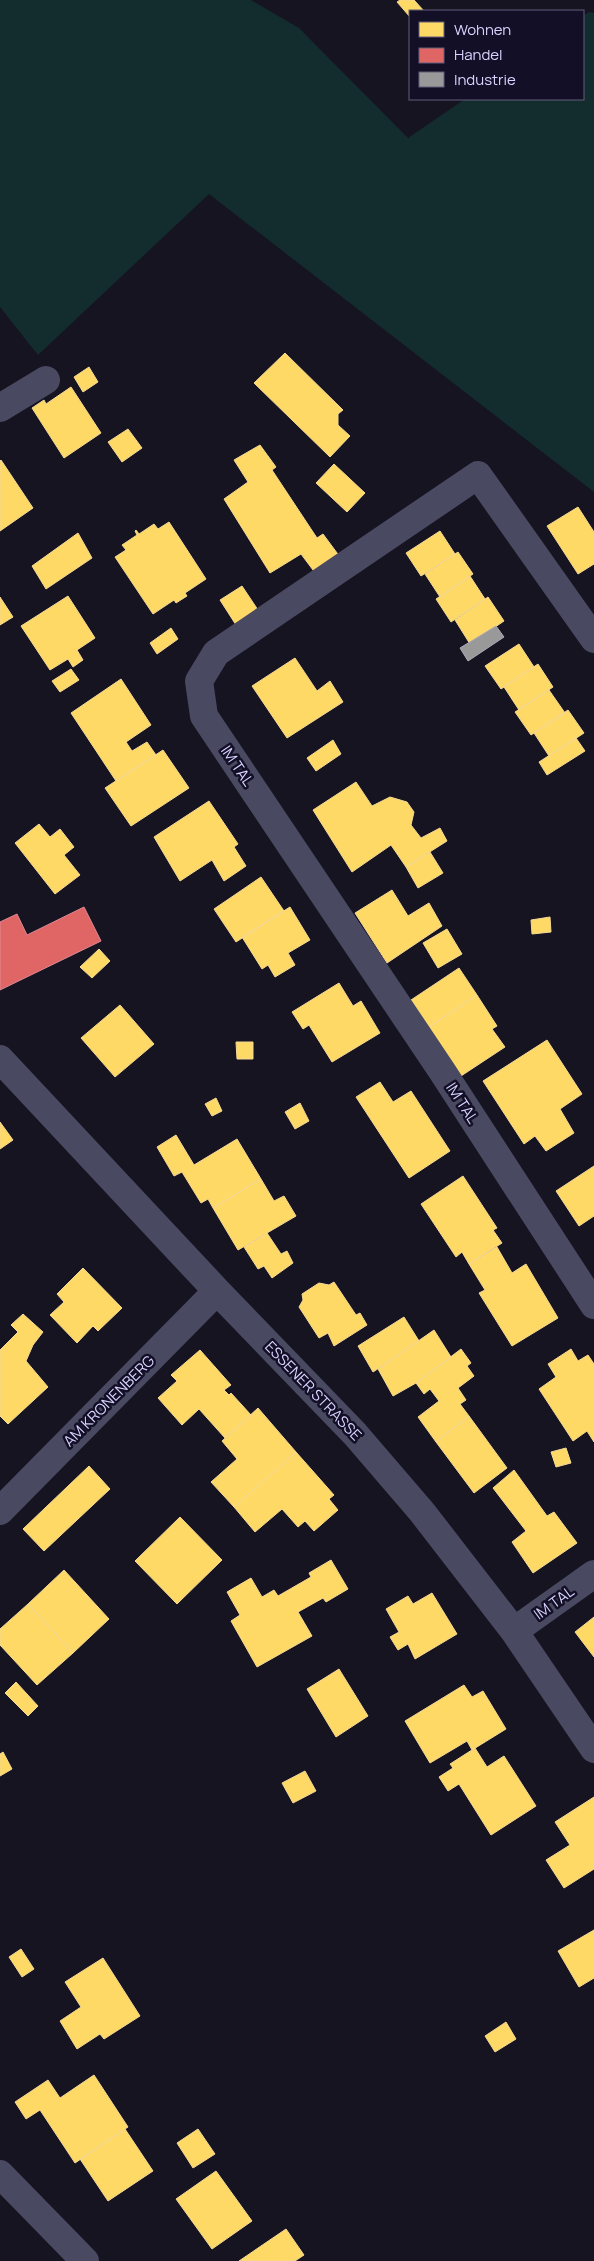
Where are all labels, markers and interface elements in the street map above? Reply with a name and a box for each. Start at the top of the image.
legend [409,10,584,100]
text: Wohnen [454,19,511,40]
text: Handel [454,44,503,65]
text: Industrie [454,69,516,90]
street label: IM TAL [216,741,259,790]
street label: IM TAL [441,1078,484,1128]
street label: ESSENER STRASSE [260,1336,366,1445]
street label: AM KRONENBERG [58,1350,159,1451]
street label: IM TAL [529,1581,578,1624]

